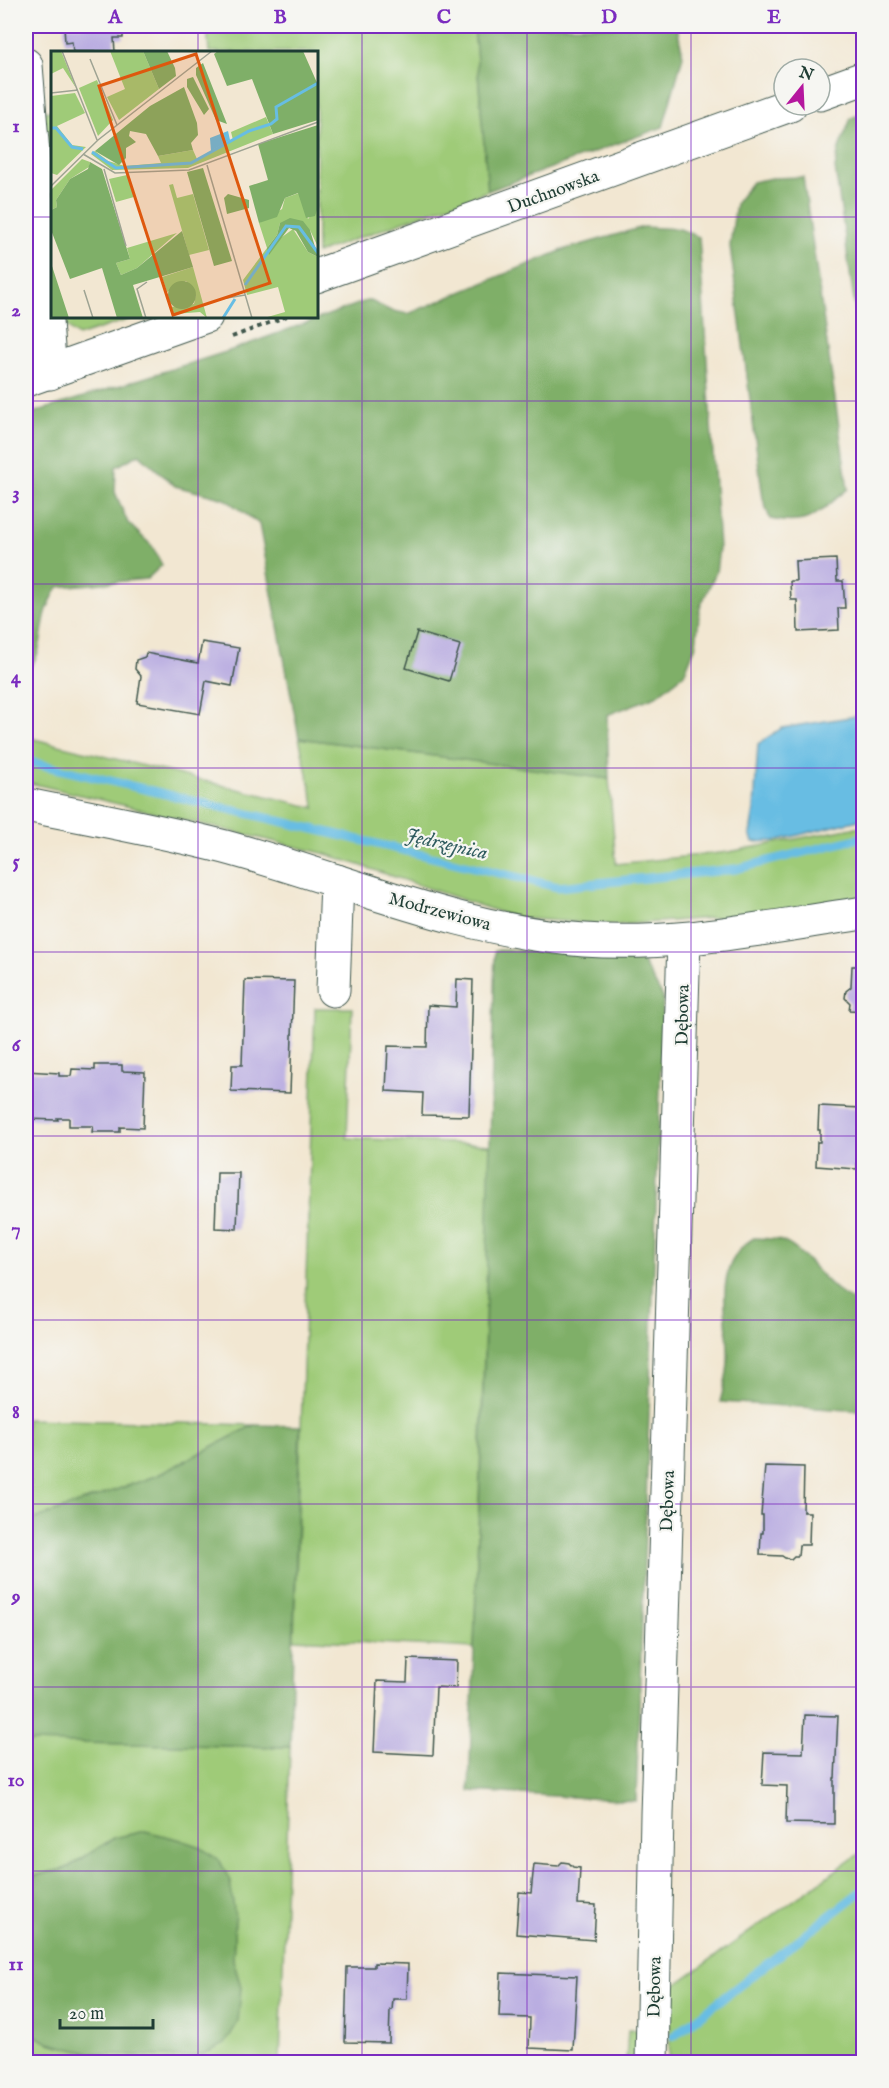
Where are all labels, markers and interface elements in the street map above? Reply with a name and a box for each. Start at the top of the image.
text: A [107,5,123,30]
text: B [273,5,287,30]
text: C [437,5,451,30]
text: D [601,5,617,30]
text: E [767,5,781,30]
inset map [51,51,318,318]
north arrow [772,57,832,117]
text: N [795,63,816,86]
text: 1 [12,114,20,139]
street label: Duchnowska [505,165,603,220]
text: 2 [11,298,21,323]
text: 3 [12,481,20,506]
text: 4 [11,665,22,690]
water label: Jędrzejnica [403,823,490,866]
text: 5 [12,849,20,874]
street label: Modrzewiowa [386,888,493,937]
street label: Dębowa [671,984,696,1046]
text: 6 [12,1033,22,1058]
text: 7 [11,1217,21,1242]
text: 8 [12,1400,20,1425]
street label: Dębowa [656,1470,681,1532]
text: 9 [11,1584,21,1609]
text: 10 [7,1768,25,1793]
text: 11 [9,1952,23,1977]
street label: Dębowa [643,1956,668,2018]
scale bar [60,1992,153,2030]
text: 20 m [69,2003,104,2026]

